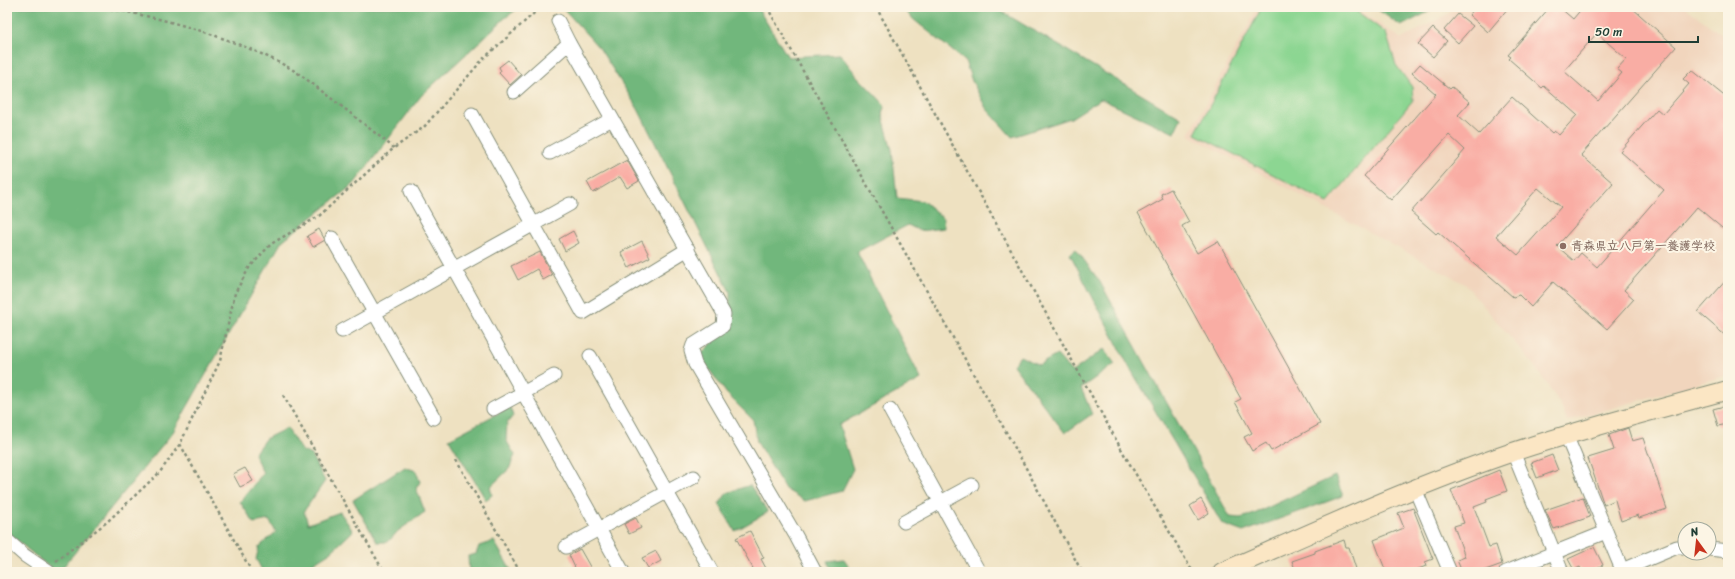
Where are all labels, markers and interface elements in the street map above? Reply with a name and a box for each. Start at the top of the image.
scale bar [1589,18,1698,44]
text: 50 m [1595,21,1622,43]
place label: 青森県立八戸第一養護学校 [1571,235,1715,257]
marker: 青森県立八戸第一養護学校 [1558,241,1568,251]
north arrow [1677,521,1717,561]
text: N [1687,522,1701,542]

